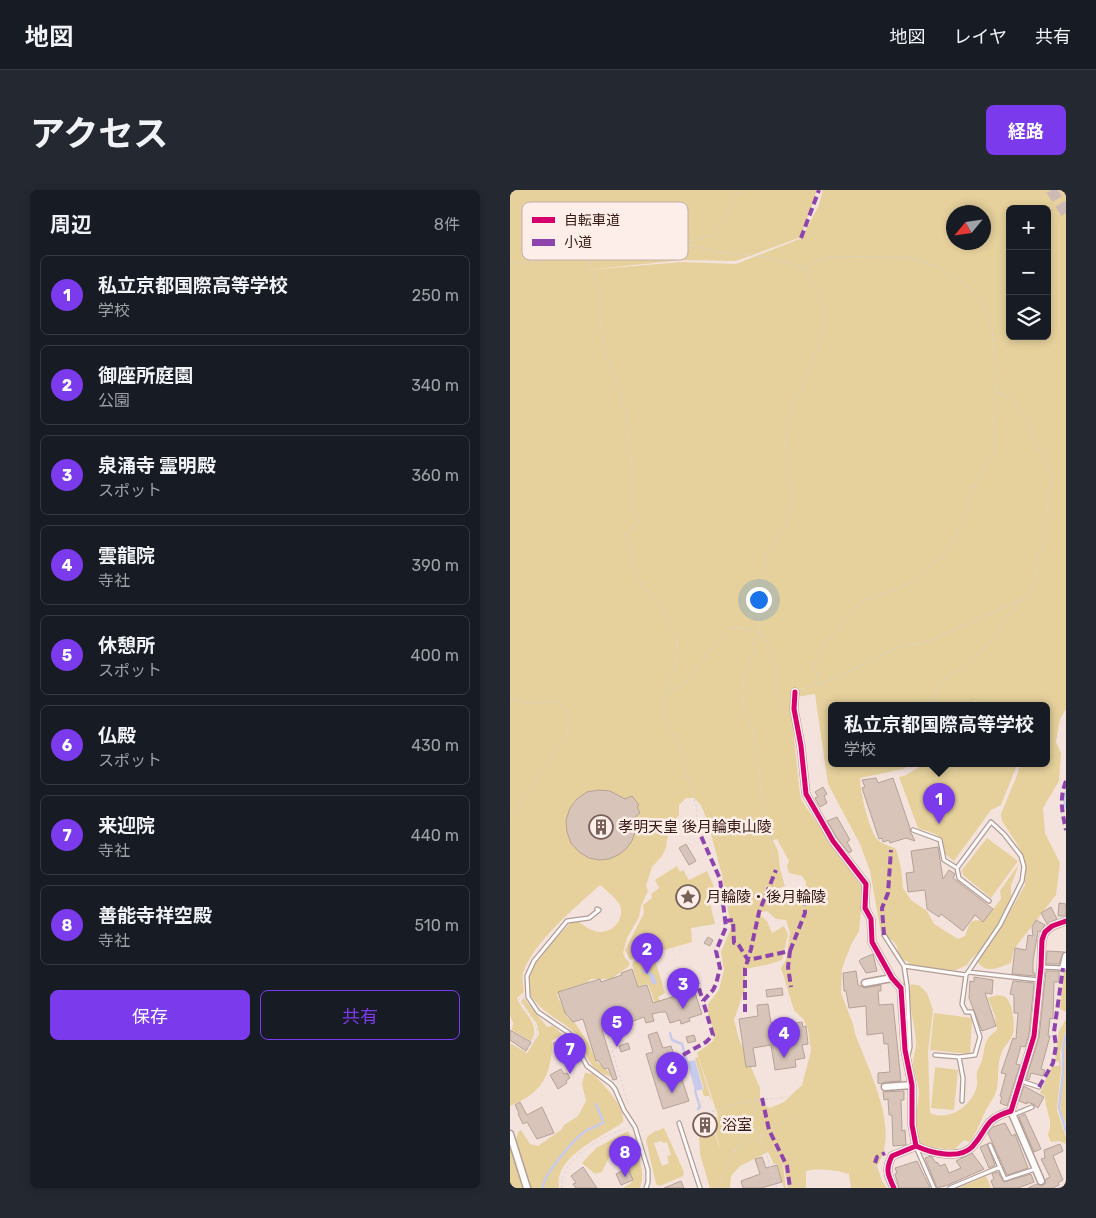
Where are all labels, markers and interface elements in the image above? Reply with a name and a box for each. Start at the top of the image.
text: 地図 [25,23,73,51]
text: 地図 [890,26,926,48]
text: レイヤ [954,26,1007,48]
text: 共有 [1035,26,1071,48]
button: 経路 [986,105,1066,155]
text: アクセス [30,113,168,155]
legend [522,202,688,260]
north arrow [946,205,991,250]
map controls [1006,205,1051,340]
button: + [1006,205,1051,250]
text: 周辺 [50,212,92,237]
text: 自転車道 [564,212,620,229]
text: 8件 [434,215,460,234]
text: 小道 [564,234,592,251]
button: − [1006,250,1051,295]
text: 私立京都国際高等学校 [98,274,288,297]
text: 1 [63,286,71,305]
text: 250 m [412,286,459,305]
button: layers [1006,295,1051,340]
text: 学校 [98,301,130,320]
text: 御座所庭園 [98,364,193,387]
text: 2 [62,376,72,395]
text: 340 m [411,376,459,395]
text: 公園 [98,391,130,410]
text: 泉涌寺 霊明殿 [98,454,216,477]
text: 3 [62,466,72,485]
text: 360 m [411,466,459,485]
text: スポット [98,481,162,500]
text: 雲龍院 [98,544,155,567]
text: 4 [62,556,72,575]
text: 390 m [412,556,459,575]
text: 寺社 [98,571,130,590]
your location [746,587,772,613]
text: 休憩所 [98,634,155,657]
text: 5 [62,646,72,665]
text: 400 m [411,646,459,665]
text: スポット [98,661,162,680]
popup [828,702,1050,767]
text: 私立京都国際高等学校 [844,713,1034,736]
text: 仏殿 [98,724,136,747]
text: 6 [62,736,72,755]
text: 430 m [411,736,459,755]
text: 学校 [844,740,876,759]
text: スポット [98,751,162,770]
pin: 1 [923,783,955,824]
text: 来迎院 [98,814,155,837]
building icon: 孝明天皇 後月輪東山陵 [588,814,614,840]
place label: 孝明天皇 後月輪東山陵 [618,818,772,836]
text: 7 [62,826,72,845]
text: 440 m [411,826,459,845]
text: 寺社 [98,841,130,860]
place icon: 月輪陵・後月輪陵 [675,884,701,910]
place label: 月輪陵・後月輪陵 [706,888,826,906]
text: 善能寺祥空殿 [98,904,212,927]
text: 8 [62,916,72,935]
text: 510 m [415,916,459,935]
text: 寺社 [98,931,130,950]
pin: 2 [631,933,663,974]
pin: 3 [667,968,699,1009]
button: 保存 [50,990,250,1040]
button: 共有 [260,990,460,1040]
pin: 5 [601,1006,633,1047]
pin: 4 [768,1017,800,1058]
pin: 7 [554,1033,586,1074]
pin: 6 [656,1052,688,1093]
building icon: 浴室 [692,1112,718,1138]
place label: 浴室 [722,1116,752,1134]
pin: 8 [609,1136,641,1177]

